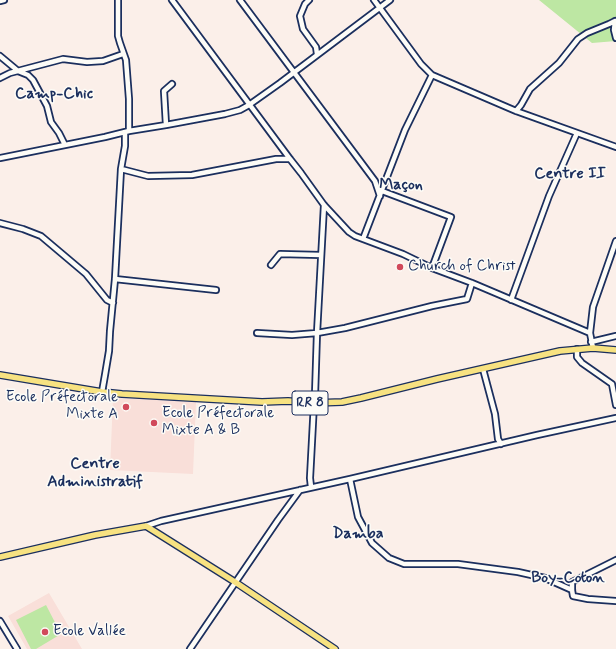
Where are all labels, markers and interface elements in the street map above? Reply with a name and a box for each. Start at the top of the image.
district label: Camp-Chic [15,85,93,105]
district label: Centre II [534,165,606,185]
district label: Maçon [379,176,423,196]
place label: Church of Christ [408,258,516,276]
marker: Church of Christ [395,262,405,272]
place label: Ecole Préfectorale Mixte A [6,389,118,424]
road number: RR 8 [292,391,328,415]
marker: Ecole Préfectorale Mixte A [121,402,131,412]
place label: Ecole Préfectorale Mixte A & B [162,405,274,440]
marker: Ecole Préfectorale Mixte A & B [149,418,159,428]
district label: Centre Administratif [47,455,143,493]
district label: Damba [333,525,383,545]
district label: Boy-Coton [531,569,605,589]
place label: Ecole Vallée [53,623,126,641]
marker: Ecole Vallée [40,627,50,637]

